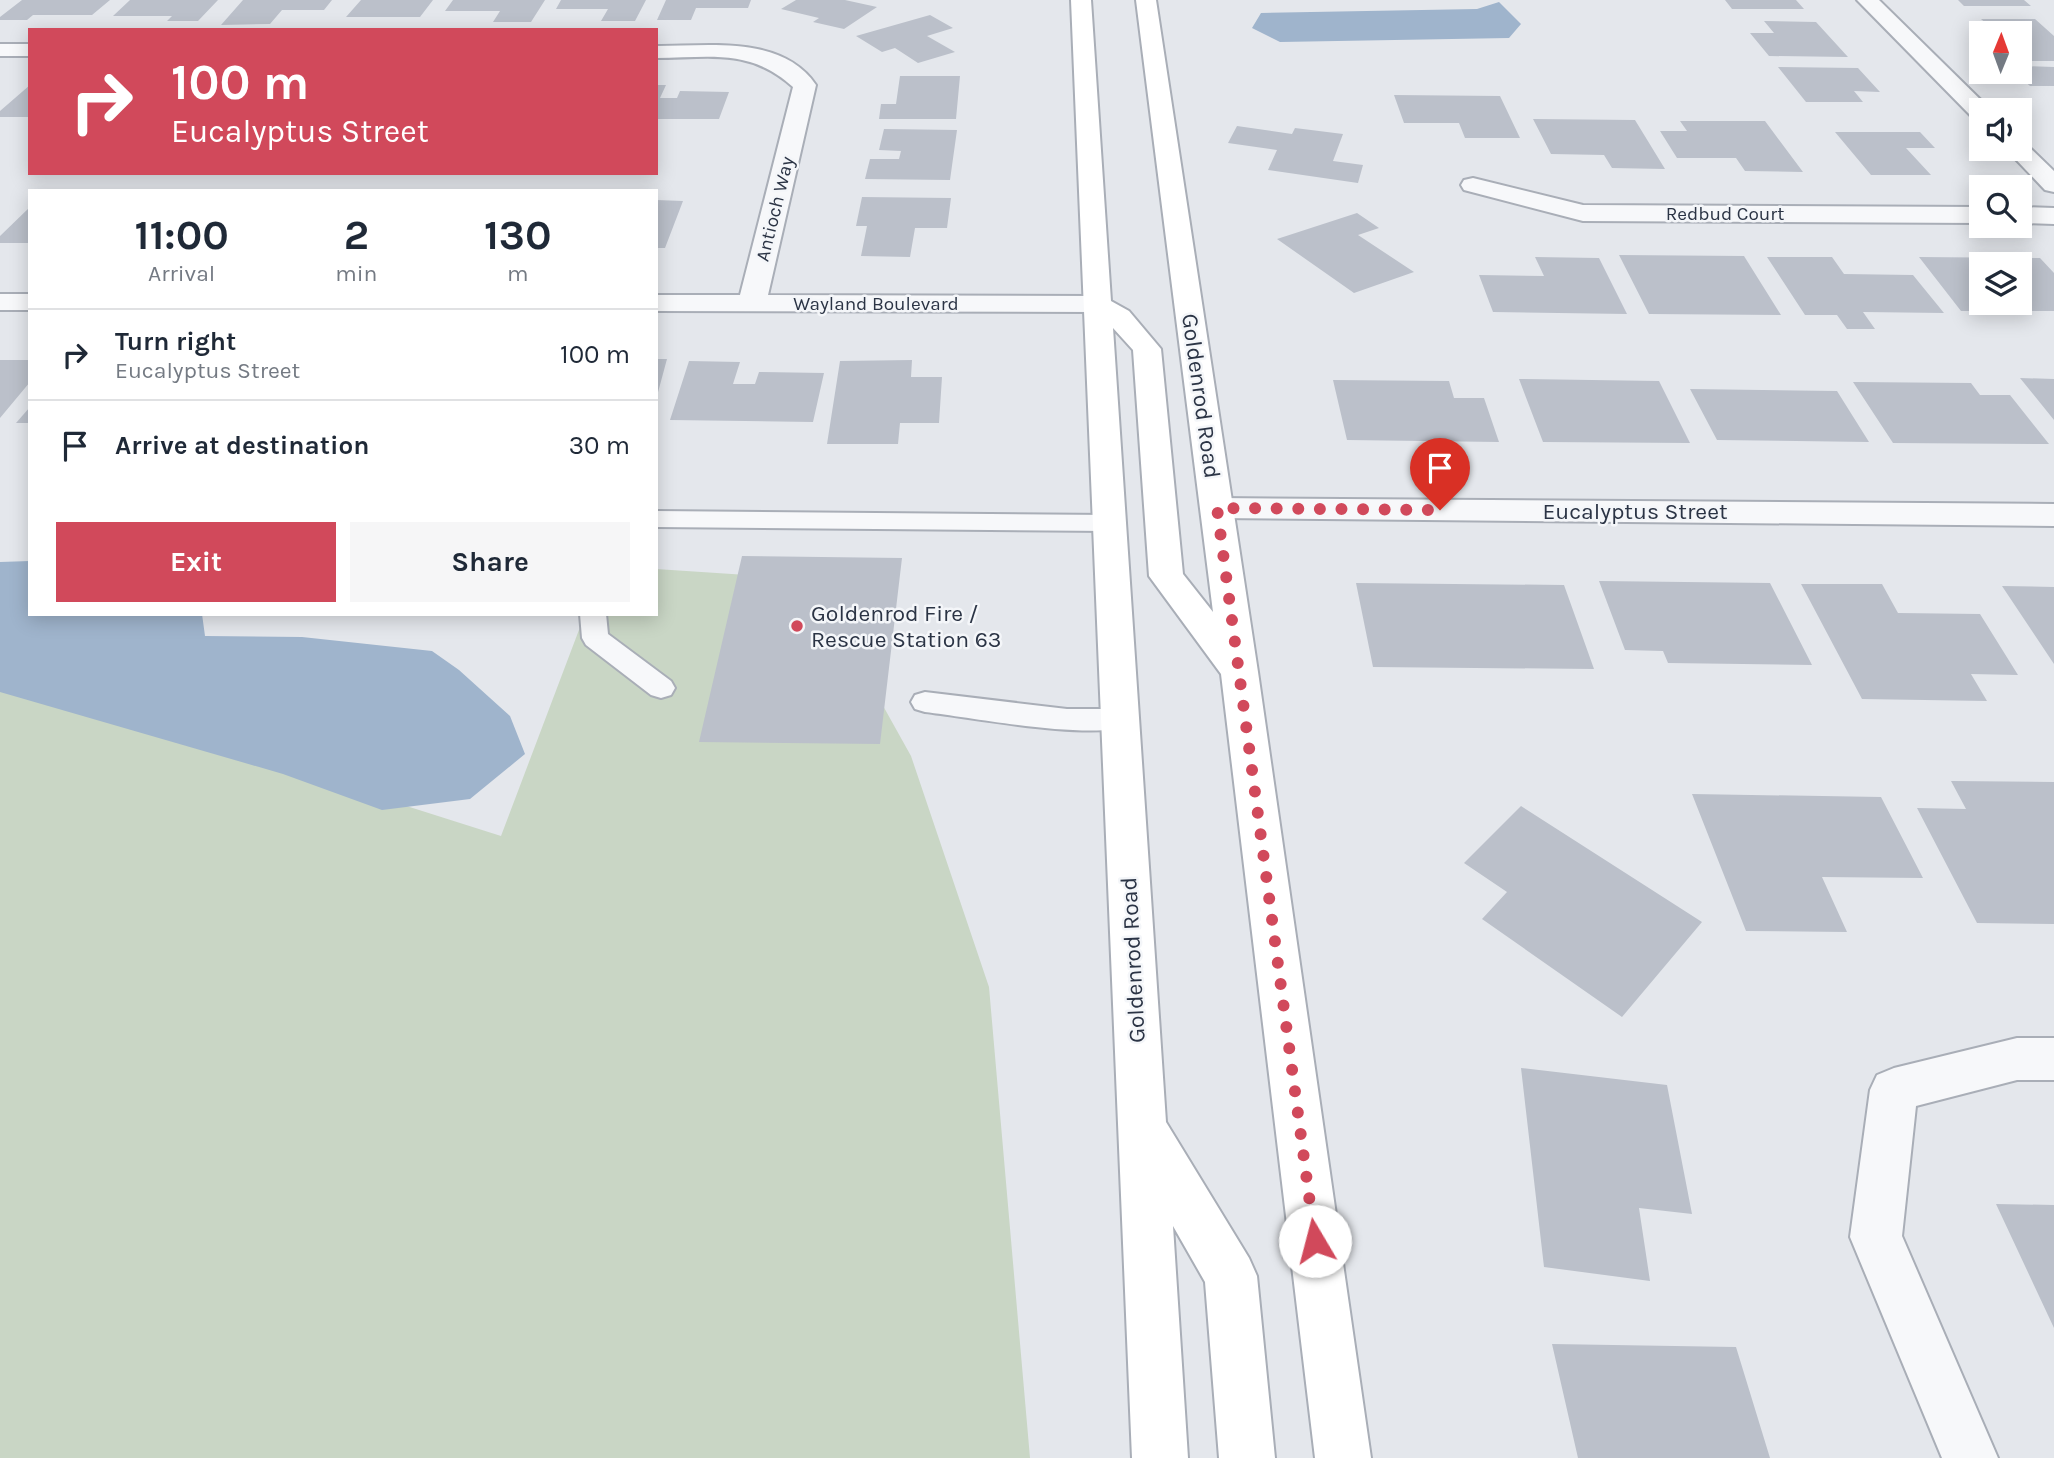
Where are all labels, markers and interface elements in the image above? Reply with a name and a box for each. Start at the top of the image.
north arrow [1969,21,2032,84]
map controls [1969,21,2032,315]
text: 100 m [171,54,309,111]
icon: right [56,56,147,147]
button: sound [1969,98,2032,161]
text: Eucalyptus Street [171,113,429,150]
street label: Antioch Way [751,154,799,264]
button: search [1969,175,2032,238]
street label: Redbud Court [1666,203,1784,225]
text: 11:00 [134,210,229,260]
text: 2 [344,210,369,260]
text: 130 [484,210,552,260]
button: layers [1969,252,2032,315]
text: Arrival [148,260,215,287]
text: min [335,260,377,287]
text: m [507,260,528,287]
street label: Wayland Boulevard [793,293,959,315]
street label: Goldenrod Road [1176,312,1226,480]
text: Turn right [115,326,236,357]
icon: right [56,336,94,374]
text: 100 m [560,339,630,370]
text: Eucalyptus Street [115,357,300,384]
icon: arrive [56,427,94,465]
text: Arrive at destination [115,430,369,461]
text: 30 m [569,430,630,461]
pin [1410,438,1470,510]
icon: arrive [1421,449,1459,487]
street label: Eucalyptus Street [1542,498,1728,525]
button: Exit [56,522,336,602]
button: Share [350,522,630,602]
place label: Goldenrod Fire / Rescue Station 63 [811,600,1001,653]
marker: Goldenrod Fire / Rescue Station 63 [789,618,805,634]
street label: Goldenrod Road [1115,876,1151,1044]
position arrow [1278,1204,1352,1278]

